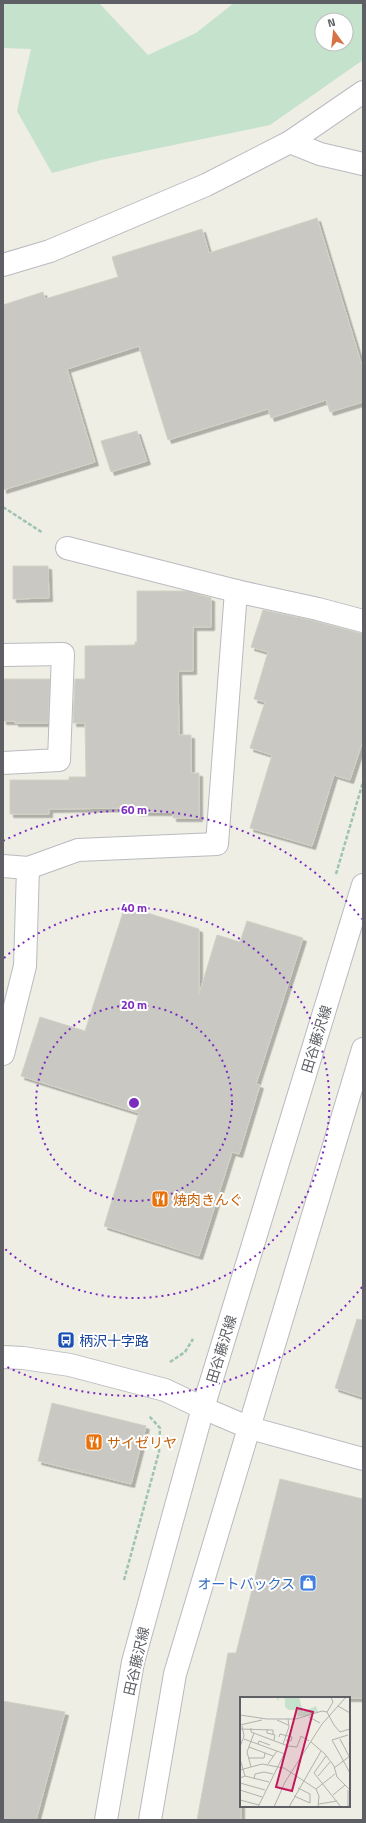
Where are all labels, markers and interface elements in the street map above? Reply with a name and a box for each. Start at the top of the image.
north arrow [314,12,354,52]
text: N [326,14,337,31]
text: 60 m [121,800,147,819]
text: 40 m [121,898,147,917]
text: 20 m [121,995,147,1014]
street label: 田谷藤沢線 [296,1002,336,1076]
centre of rings [127,1096,141,1110]
restaurant icon: 焼肉きんぐ [150,1189,170,1209]
place label: 焼肉きんぐ [173,1189,243,1210]
street label: 田谷藤沢線 [201,1312,241,1386]
bus stop icon: 柄沢十字路 [56,1330,76,1350]
place label: 柄沢十字路 [79,1330,149,1351]
restaurant icon: サイゼリヤ [84,1432,104,1452]
place label: サイゼリヤ [107,1432,177,1453]
place label: オートバックス [197,1573,295,1594]
shop icon: オートバックス [298,1573,318,1593]
street label: 田谷藤沢線 [118,1625,154,1697]
inset map [240,1697,350,1807]

